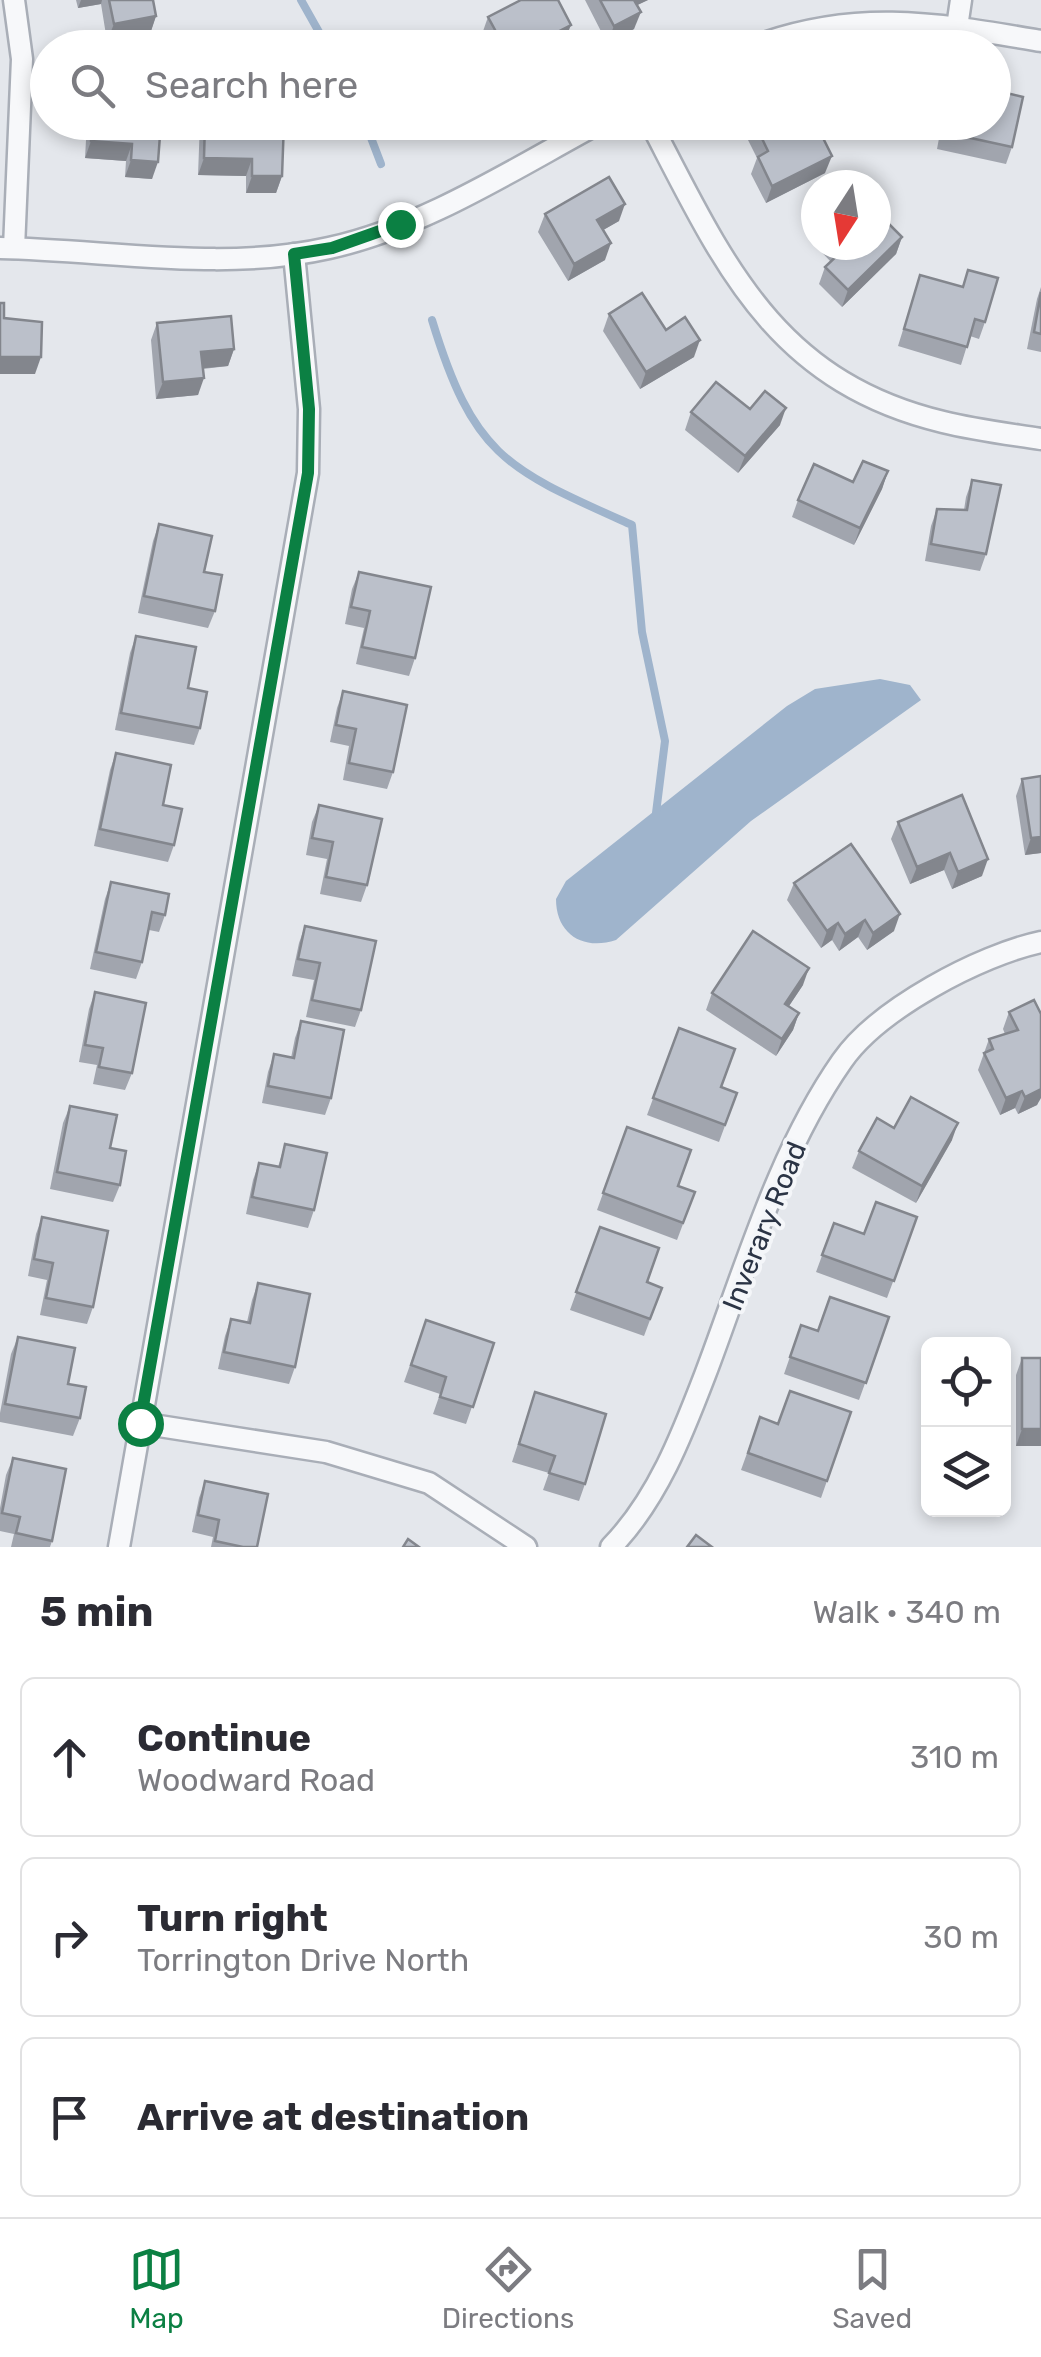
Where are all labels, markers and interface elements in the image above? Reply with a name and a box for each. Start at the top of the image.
search box [30,30,1011,140]
icon: search [65,58,120,113]
text: Search here [145,62,358,108]
north arrow [801,170,891,260]
route end [378,202,424,248]
street label: Inverary Road [716,1137,813,1315]
map controls [921,1337,1011,1517]
button: locate [921,1337,1011,1427]
route start [118,1401,164,1447]
button: layers [921,1427,1011,1517]
text: 5 min [40,1587,154,1637]
text: Walk · 340 m [812,1593,1001,1631]
text: Continue [137,1715,311,1761]
icon: ahead [42,1730,97,1785]
text: 310 m [910,1738,999,1776]
text: Woodward Road [137,1761,375,1799]
text: Turn right [137,1895,328,1941]
icon: right [42,1910,97,1965]
text: 30 m [923,1918,999,1956]
text: Torrington Drive North [137,1941,469,1979]
icon: arrive [42,2090,97,2145]
text: Arrive at destination [137,2094,529,2140]
tab: Map [129,2242,184,2335]
tab: Directions [442,2242,574,2335]
tab: Saved [832,2242,912,2335]

